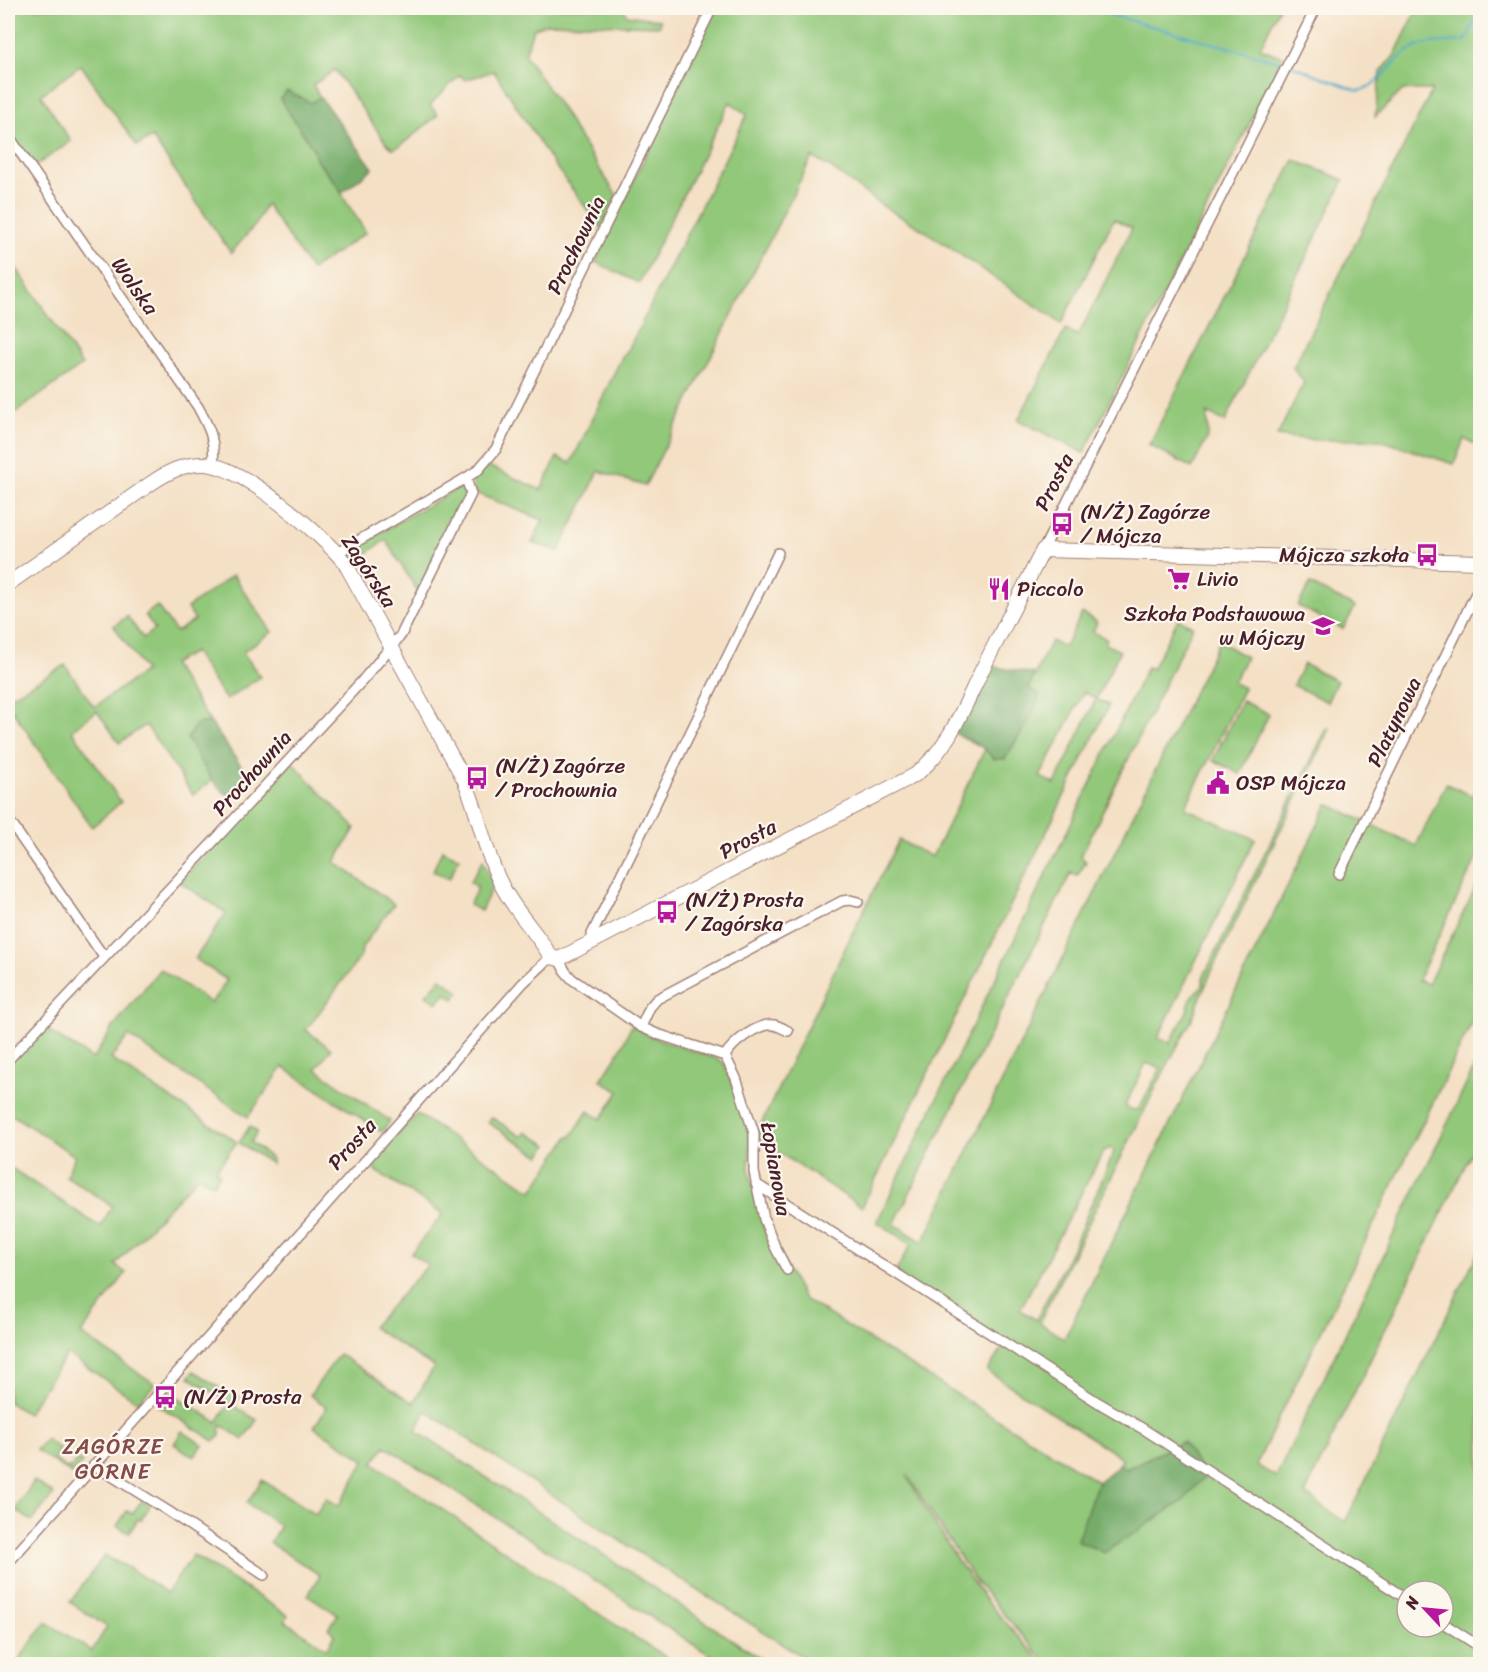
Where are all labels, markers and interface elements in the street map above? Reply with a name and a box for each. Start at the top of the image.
street label: Prochownia [536,188,617,301]
street label: Wolska [101,249,169,324]
street label: Prosta [1023,446,1085,518]
place label: (N/Ż) Zagórze / Mójcza [1080,493,1211,555]
bus stop icon: (N/Ż) Zagórze / Mójcza [1049,511,1075,537]
street label: Zagórska [331,526,408,616]
place label: Mójcza szkoła [1279,536,1409,574]
bus stop icon: Mójcza szkoła [1414,542,1440,568]
place label: Livio [1197,560,1238,598]
supermarket icon: Livio [1166,566,1192,592]
place label: Piccolo [1017,570,1084,608]
restaurant icon: Piccolo [986,576,1012,602]
place label: Szkoła Podstawowa w Mójczy [1124,595,1305,657]
school or university icon: Szkoła Podstawowa w Mójczy [1310,613,1336,639]
street label: Platynowa [1356,670,1432,774]
street label: Prochownia [202,720,302,825]
place label: (N/Ż) Zagórze / Prochownia [495,747,626,809]
place label: OSP Mójcza [1236,764,1346,802]
bus stop icon: (N/Ż) Zagórze / Prochownia [464,765,490,791]
public building icon: OSP Mójcza [1205,770,1231,796]
street label: Prosta [712,808,784,870]
place label: (N/Ż) Prosta / Zagórska [685,881,804,943]
bus stop icon: (N/Ż) Prosta / Zagórska [654,899,680,925]
street label: Prosta [318,1108,387,1179]
street label: Łopianowa [749,1119,803,1219]
place label: (N/Ż) Prosta [183,1378,302,1416]
bus stop icon: (N/Ż) Prosta [152,1384,178,1410]
district label: ZAGÓRZE GÓRNE [62,1427,164,1491]
north arrow [1395,1579,1455,1639]
text: N [1396,1590,1428,1615]

